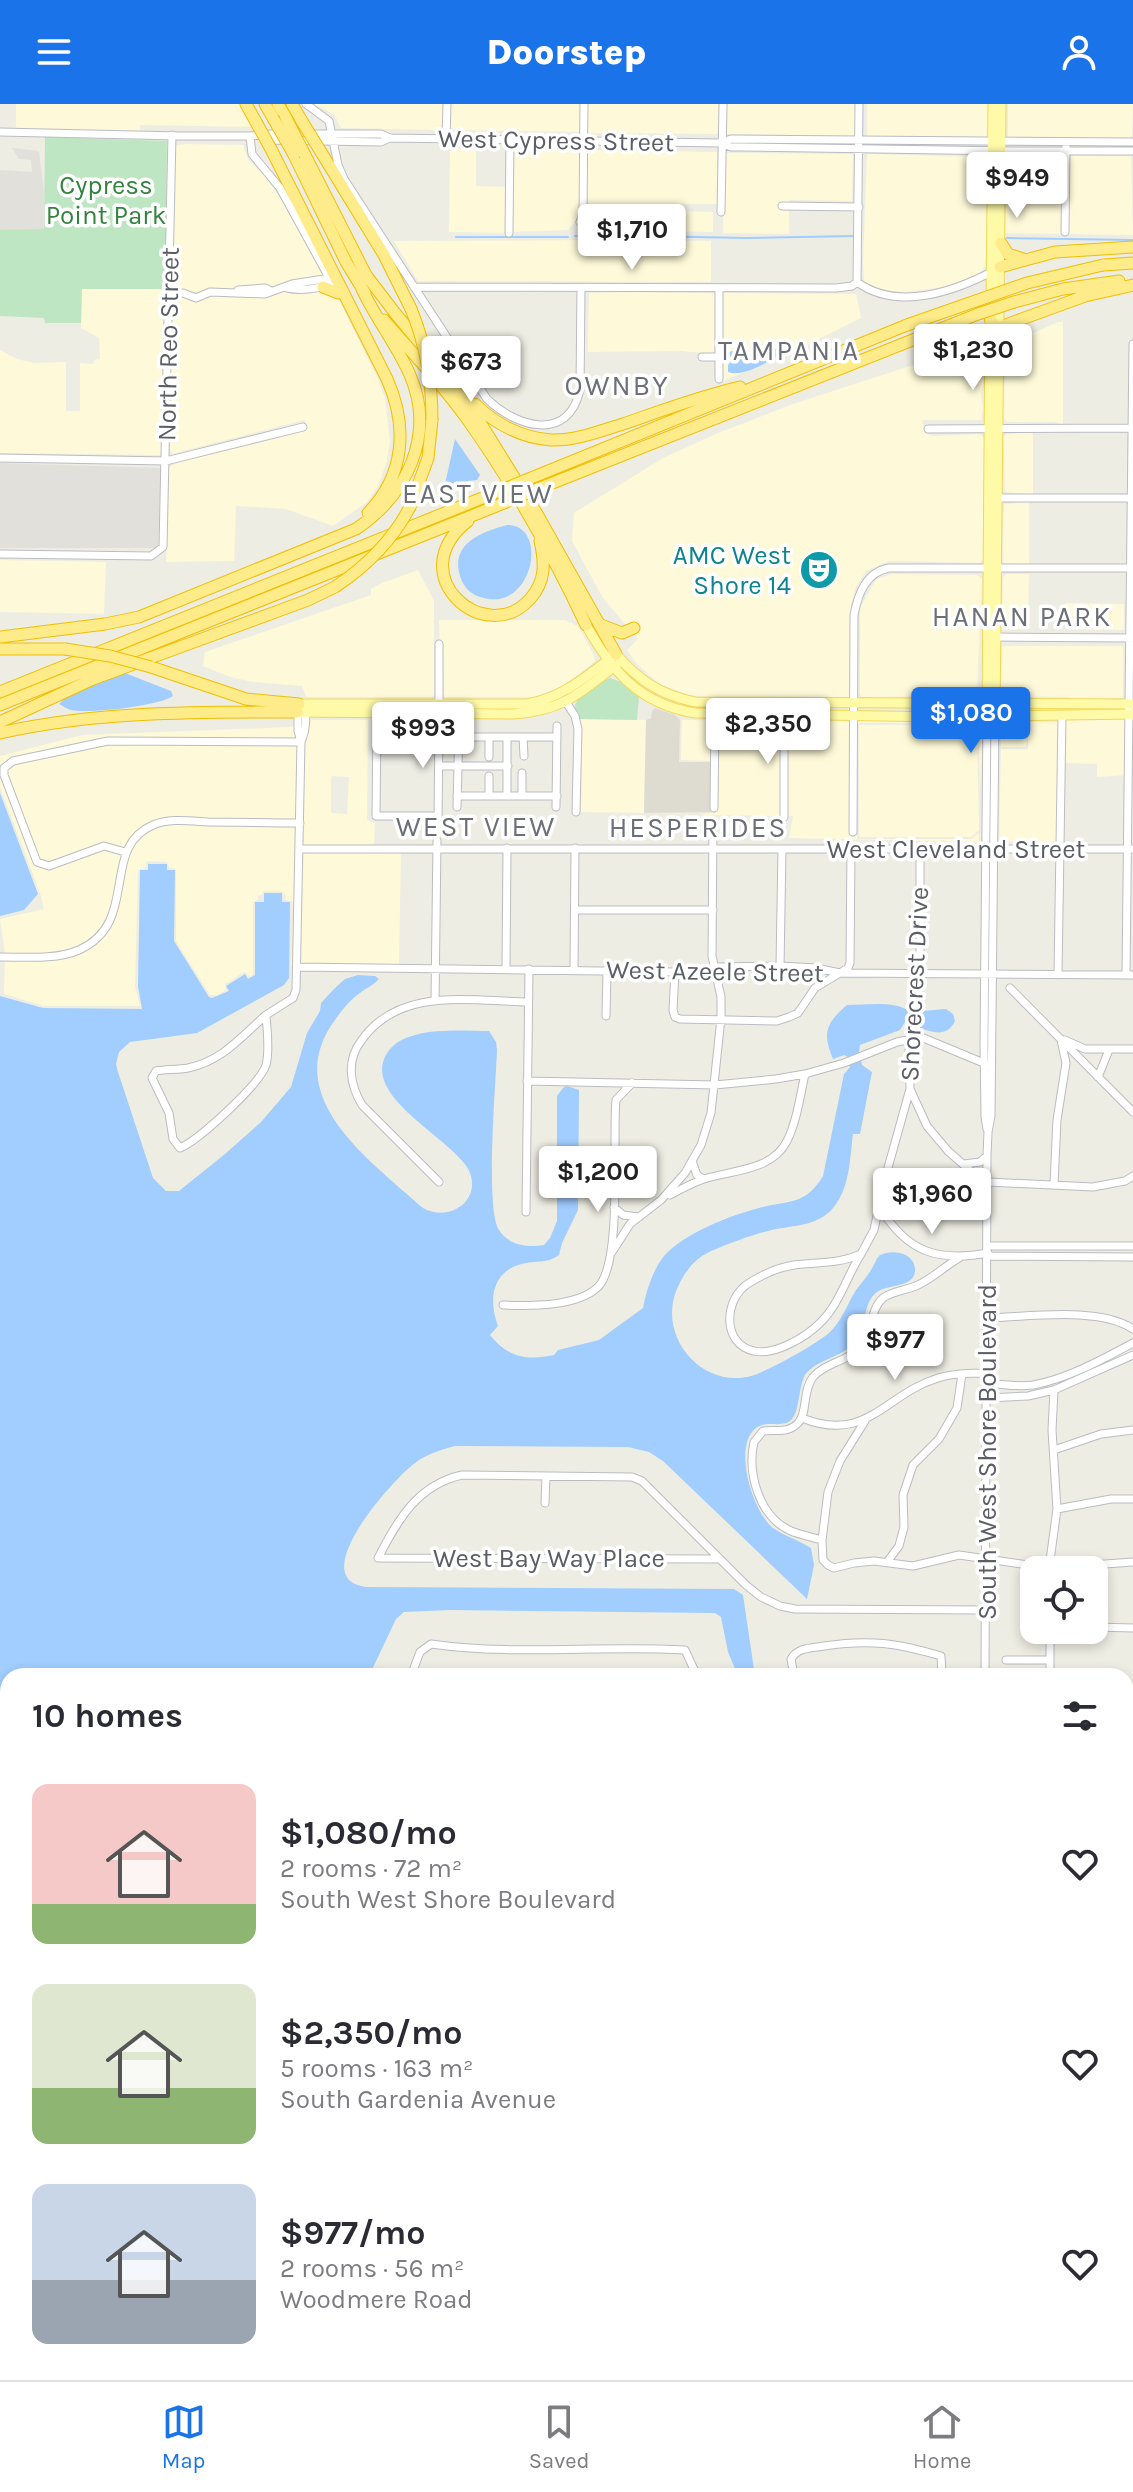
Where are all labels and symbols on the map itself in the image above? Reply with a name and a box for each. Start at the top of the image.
street label: West Cypress Street [438,123,675,158]
pin: $949 [970,152,1064,220]
park label: Cypress Point Park [46,170,166,231]
pin: $1,710 [567,204,697,272]
street label: North Reo Street [151,247,186,441]
pin: $1,230 [908,324,1038,392]
district label: TAMPANIA [718,334,860,367]
pin: $673 [424,336,518,404]
district label: OWNBY [564,369,670,402]
district label: EAST VIEW [402,477,554,510]
place label: AMC West Shore 14 [673,540,791,601]
theatre icon: AMC West Shore 14 [798,549,840,591]
district label: HANAN PARK [932,600,1112,633]
pin: $1,080 [906,687,1036,755]
pin: $2,350 [703,698,833,766]
pin: $993 [376,702,470,770]
district label: WEST VIEW [396,810,556,843]
district label: HESPERIDES [609,811,787,844]
street label: West Cleveland Street [827,834,1086,865]
street label: Shorecrest Drive [894,886,935,1082]
street label: West Azeele Street [606,954,824,989]
pin: $1,200 [533,1146,663,1214]
pin: $1,960 [867,1168,997,1236]
street label: South West Shore Boulevard [972,1284,1003,1620]
pin: $977 [848,1314,942,1382]
street label: West Bay Way Place [433,1543,665,1574]

